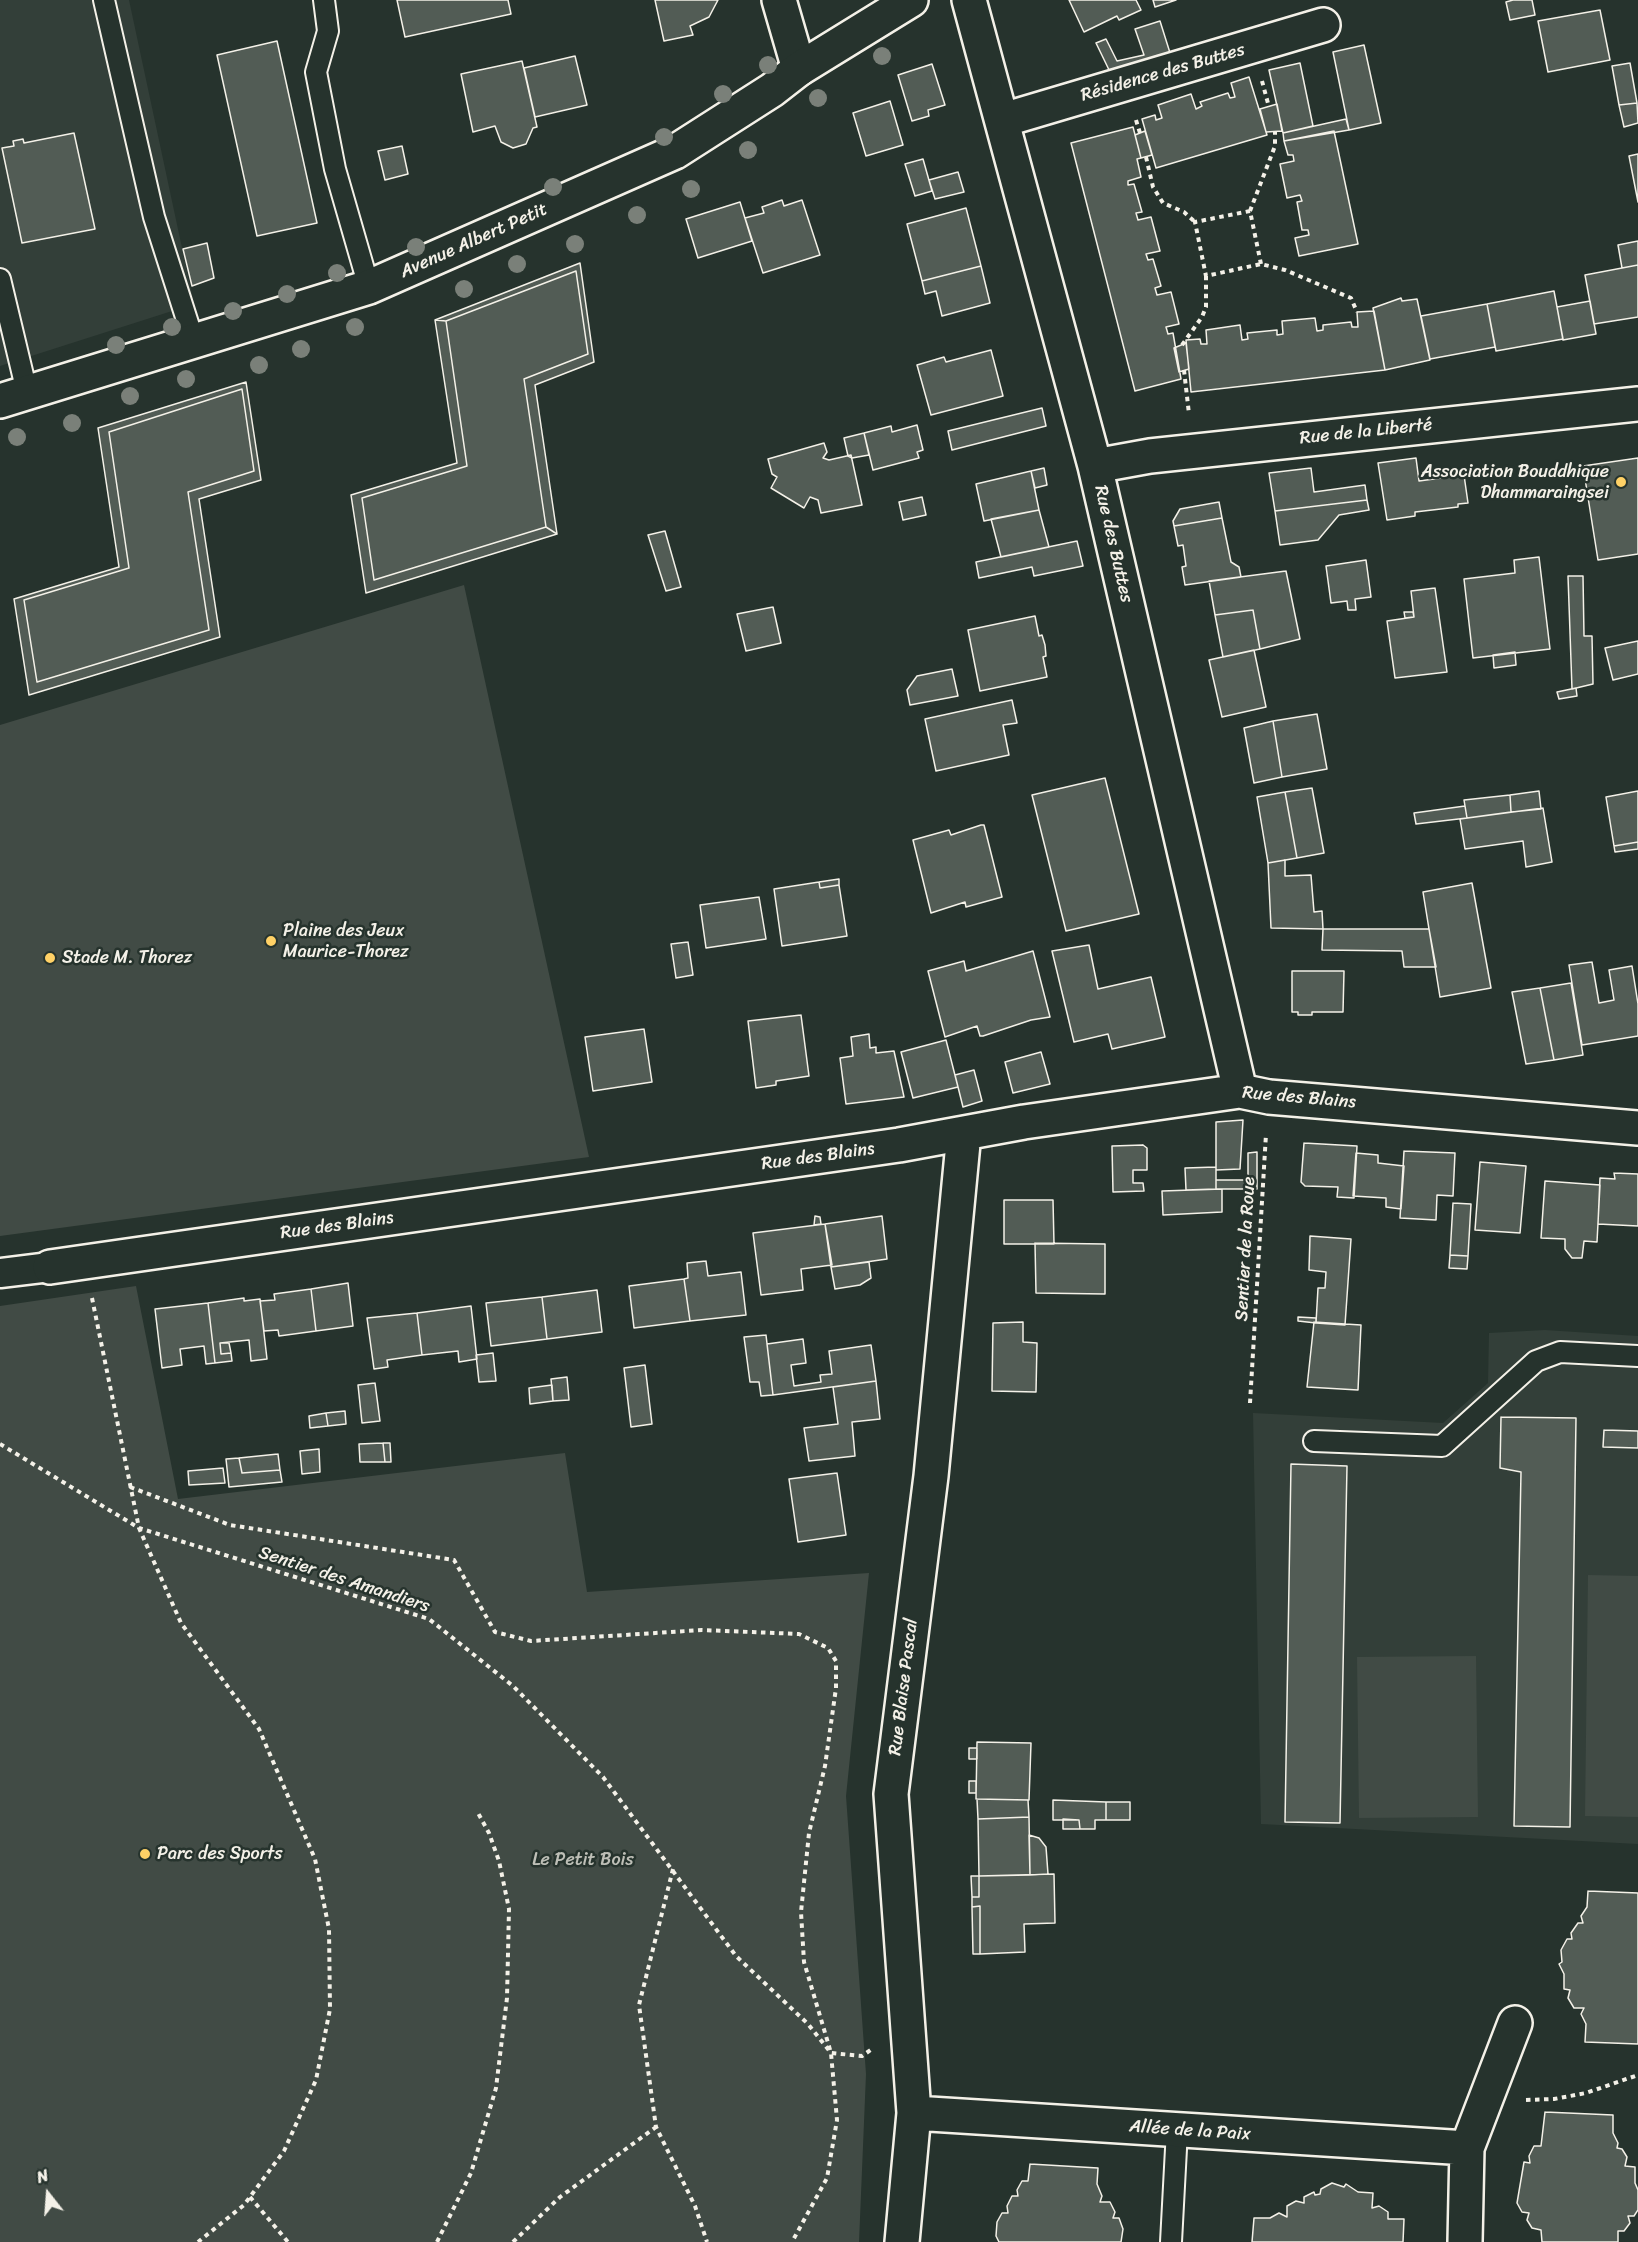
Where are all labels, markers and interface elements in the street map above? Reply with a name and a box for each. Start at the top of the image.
street label: Résidence des Buttes [1079,39,1247,107]
street label: Avenue Albert Petit [397,199,551,283]
street label: Rue de la Liberté [1299,414,1433,450]
place label: Association Bouddhique Dhammaraingsei [1421,461,1609,504]
marker: Association Bouddhique Dhammaraingsei [1614,475,1628,489]
street label: Rue des Buttes [1089,483,1137,605]
place label: Plaine des Jeux Maurice-Thorez [283,920,408,962]
marker: Plaine des Jeux Maurice-Thorez [264,934,278,948]
place label: Stade M. Thorez [62,947,192,969]
marker: Stade M. Thorez [43,951,57,965]
street label: Rue des Blains [1241,1082,1357,1114]
street label: Rue des Blains [760,1138,876,1176]
street label: Sentier de la Roue [1231,1176,1261,1322]
street label: Rue des Blains [279,1207,395,1245]
street label: Sentier des Amandiers [256,1542,432,1618]
street label: Rue Blaise Pascal [885,1617,923,1757]
place label: Parc des Sports [157,1843,283,1865]
marker: Parc des Sports [138,1847,152,1861]
park label: Le Petit Bois [532,1849,634,1871]
street label: Allée de la Paix [1129,2116,1251,2146]
text: N [33,2161,52,2192]
north arrow [18,2164,78,2224]

